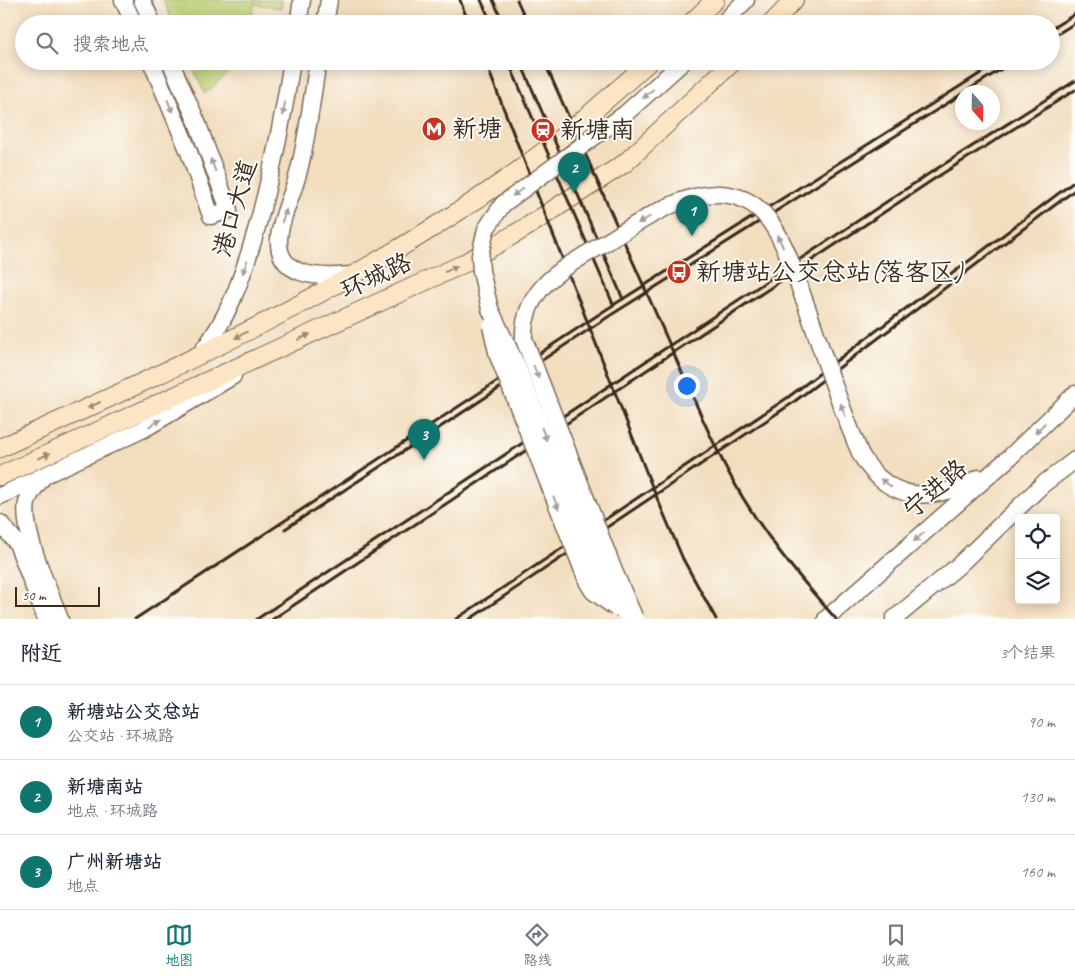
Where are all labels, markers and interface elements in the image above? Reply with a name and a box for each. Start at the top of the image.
search box [15,15,1060,70]
icon: search [33,29,61,57]
text: 搜索地点 [73,32,149,56]
north arrow [955,85,1000,130]
one-way arrow [642,88,654,100]
one-way arrow [167,99,175,113]
one-way arrow [280,102,288,118]
place label: 新塘 [452,113,502,145]
place label: 新塘南 [560,114,635,146]
metro station icon: 新塘 [421,116,447,142]
station icon: 新塘南 [530,117,556,143]
pin: 2 [558,152,590,193]
street label: 港口大道 [206,156,264,260]
one-way arrow [209,157,217,172]
one-way arrow [511,187,525,197]
pin: 1 [676,195,708,236]
one-way arrow [281,209,288,224]
one-way arrow [638,216,651,225]
one-way arrow [776,234,784,248]
street label: 环城路 [335,246,417,306]
place label: 新塘站公交总站(落客区) [696,256,964,288]
one-way arrow [240,259,248,274]
bus stop icon: 新塘站公交总站(落客区) [666,259,692,285]
one-way arrow [444,265,458,273]
one-way arrow [234,331,248,339]
one-way arrow [297,333,311,341]
one-way arrow [533,365,540,380]
your location [674,373,700,399]
one-way arrow [87,401,102,410]
one-way arrow [839,402,846,417]
one-way arrow [148,419,162,427]
pin: 3 [408,419,440,460]
one-way arrow [1034,422,1046,434]
one-way arrow [541,426,548,441]
one-way arrow [37,451,51,459]
street label: 宁进路 [896,452,974,526]
one-way arrow [879,478,892,488]
one-way arrow [552,496,560,511]
map controls [1015,514,1060,604]
button: locate [1015,514,1060,559]
one-way arrow [914,531,926,543]
button: layers [1015,559,1060,604]
scale bar [15,584,100,607]
text: 50 m [22,587,46,604]
text: 附近 [20,640,62,666]
text: 3个结果 [1000,643,1055,663]
text: 新塘站公交总站 [67,700,200,724]
text: 1 [32,712,40,732]
text: 90 m [1028,712,1055,732]
text: 公交站 · 环城路 [67,726,174,746]
text: 新塘南站 [67,775,143,799]
text: 2 [32,787,40,807]
text: 130 m [1021,787,1055,807]
text: 地点 · 环城路 [67,801,158,821]
text: 广州新塘站 [67,850,162,874]
text: 3 [32,862,40,882]
text: 160 m [1021,862,1055,882]
text: 地点 [67,876,99,896]
tab: 地图 [165,921,193,969]
tab: 路线 [523,921,551,969]
tab: 收藏 [882,921,910,969]

